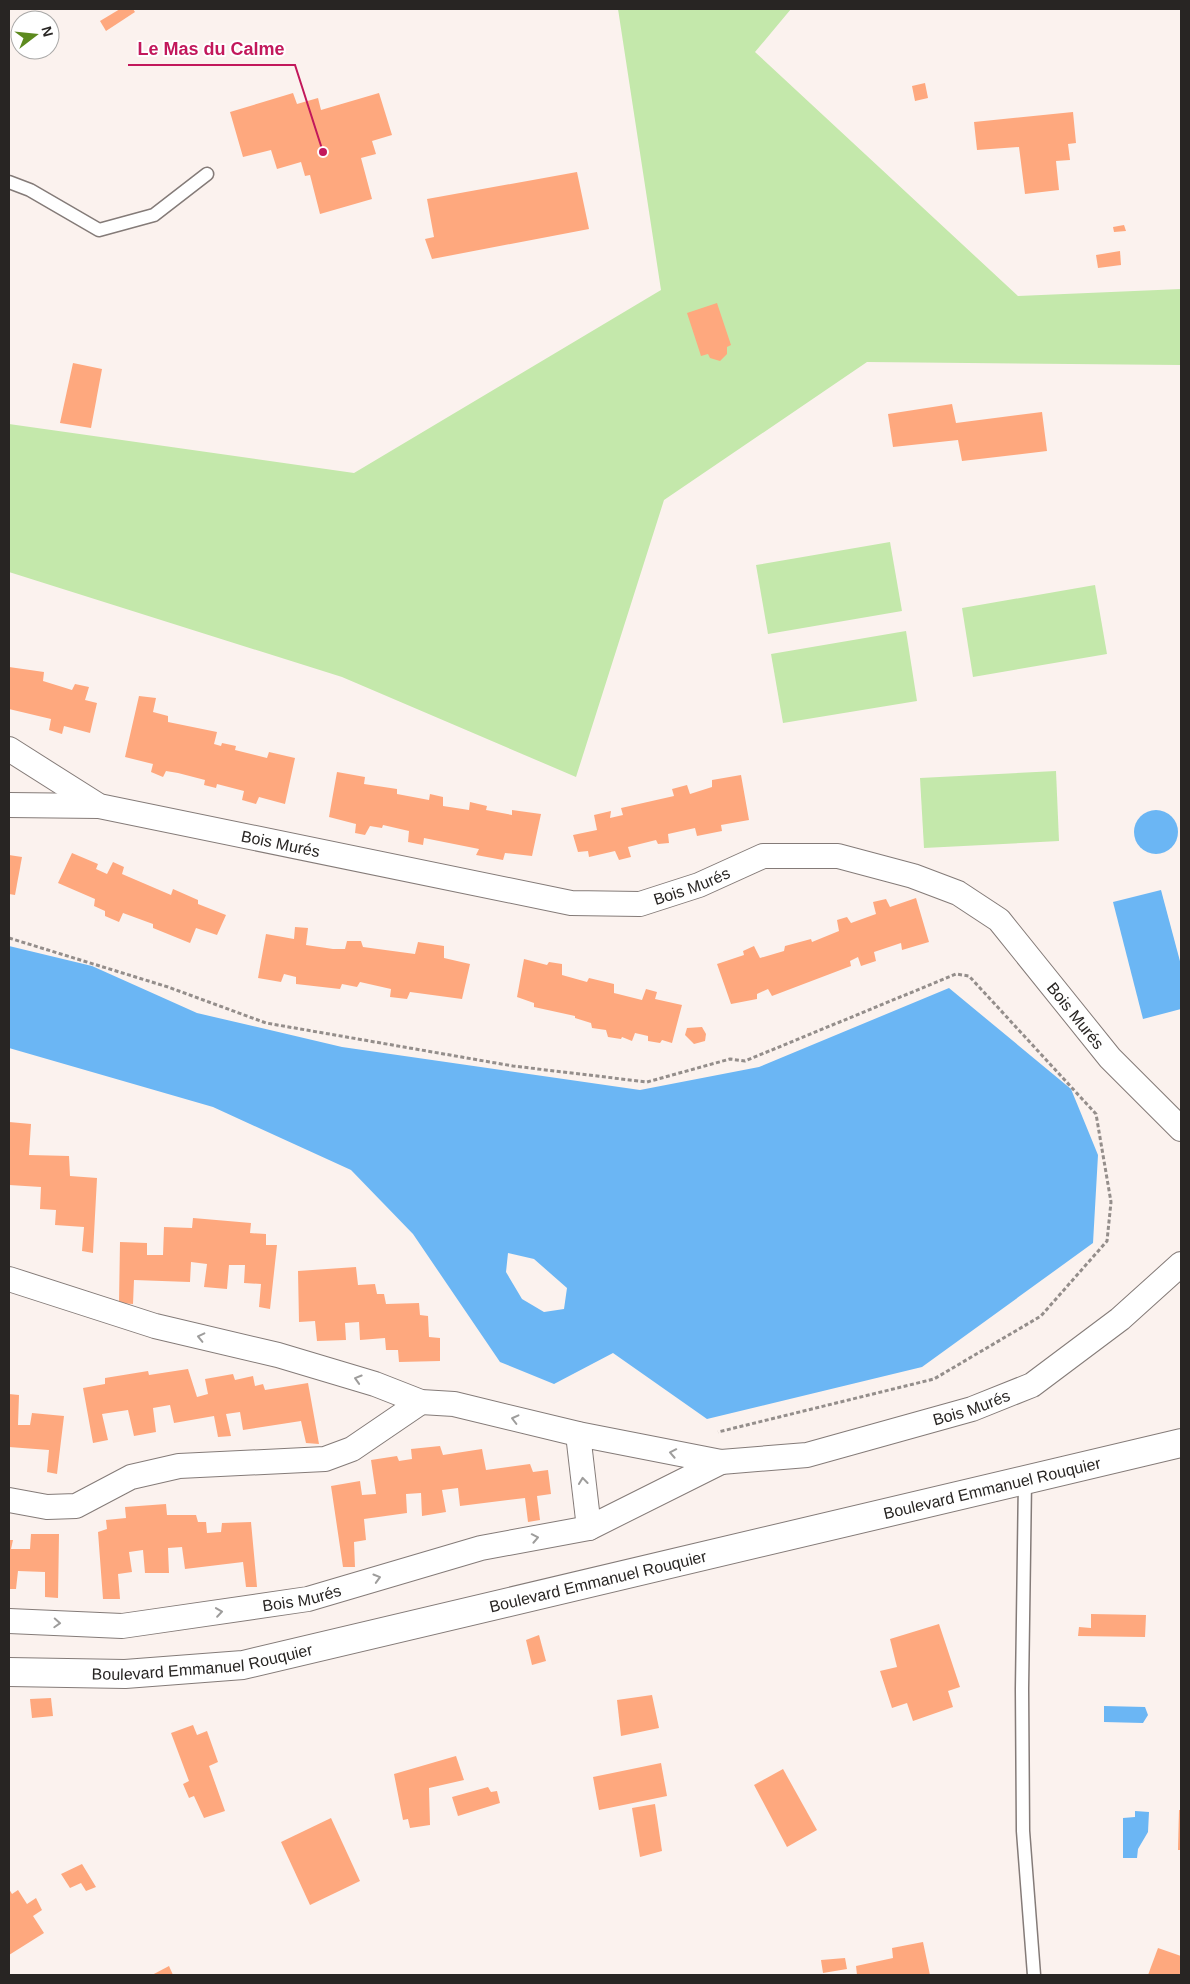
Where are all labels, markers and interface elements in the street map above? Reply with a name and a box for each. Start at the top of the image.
north arrow [10,10,60,60]
text: N [38,24,57,38]
callout: Le Mas du Calme [128,32,295,65]
text: Le Mas du Calme [137,39,285,59]
street label: Bois Murés [240,827,322,860]
street label: Bois Murés [651,864,732,908]
street label: Bois Murés [1044,979,1108,1052]
one-way arrow [197,1332,206,1343]
one-way arrow [354,1375,363,1385]
street label: Bois Murés [931,1386,1012,1428]
one-way arrow [511,1414,519,1424]
one-way arrow [669,1448,678,1458]
street label: Boulevard Emmanuel Rouquier [882,1454,1103,1522]
one-way arrow [578,1477,589,1485]
one-way arrow [530,1534,539,1544]
street label: Boulevard Emmanuel Rouquier [488,1547,709,1615]
one-way arrow [373,1574,381,1584]
street label: Bois Murés [261,1581,343,1614]
one-way arrow [215,1607,223,1618]
one-way arrow [54,1618,62,1628]
street label: Boulevard Emmanuel Rouquier [92,1640,315,1683]

